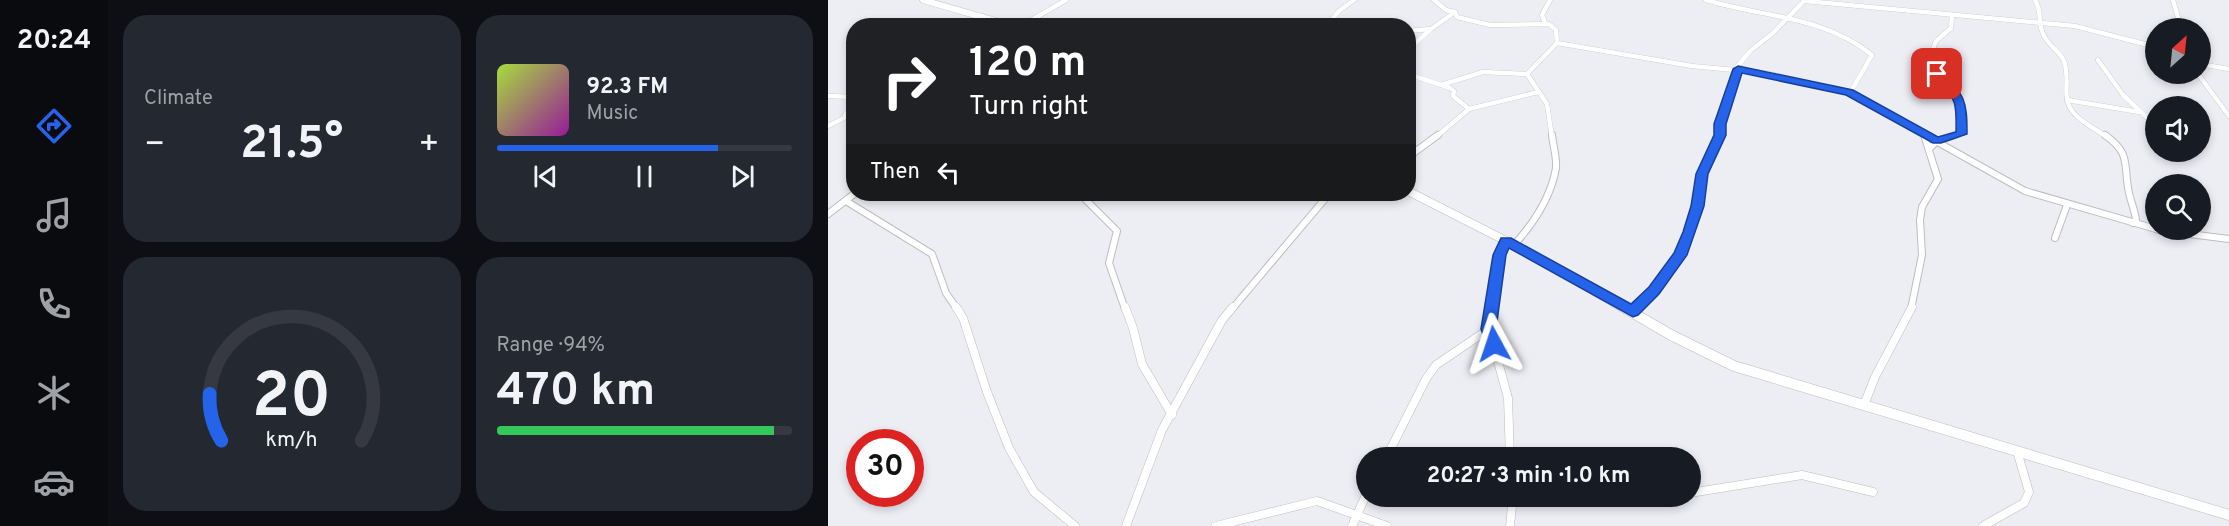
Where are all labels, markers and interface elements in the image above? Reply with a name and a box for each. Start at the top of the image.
north arrow [2145,18,2211,84]
map controls [2145,18,2211,240]
text: 20:24 [17,24,91,58]
text: 120 m [969,38,1086,91]
icon: right [870,42,948,120]
pin [1911,48,1962,99]
icon: arrive [1920,57,1953,90]
text: 92.3 FM [587,74,668,101]
text: Climate [144,86,213,112]
text: Turn right [969,90,1088,124]
button: sound [2145,96,2211,162]
text: Music [587,101,638,127]
icon: directions [33,105,75,147]
text: 21.5° [240,117,343,174]
text: − [144,125,165,167]
text: + [418,125,439,167]
icon: left [932,156,965,189]
text: Then [870,159,920,186]
icon: previous [529,160,562,193]
icon: pause [628,160,661,193]
icon: next [726,160,759,193]
button: search [2145,174,2211,240]
icon: music [33,194,75,236]
icon: phone [33,283,75,325]
position arrow [1462,312,1526,376]
text: Range · 94% [497,333,605,359]
text: 20 [252,360,331,439]
text: 470 km [497,364,655,421]
icon: climate [33,372,75,414]
text: km/h [266,427,318,454]
speed limit sign: 30 [846,429,924,507]
icon: car [33,461,75,503]
text: 20:27 · 3 min · 1.0 km [1427,463,1630,490]

